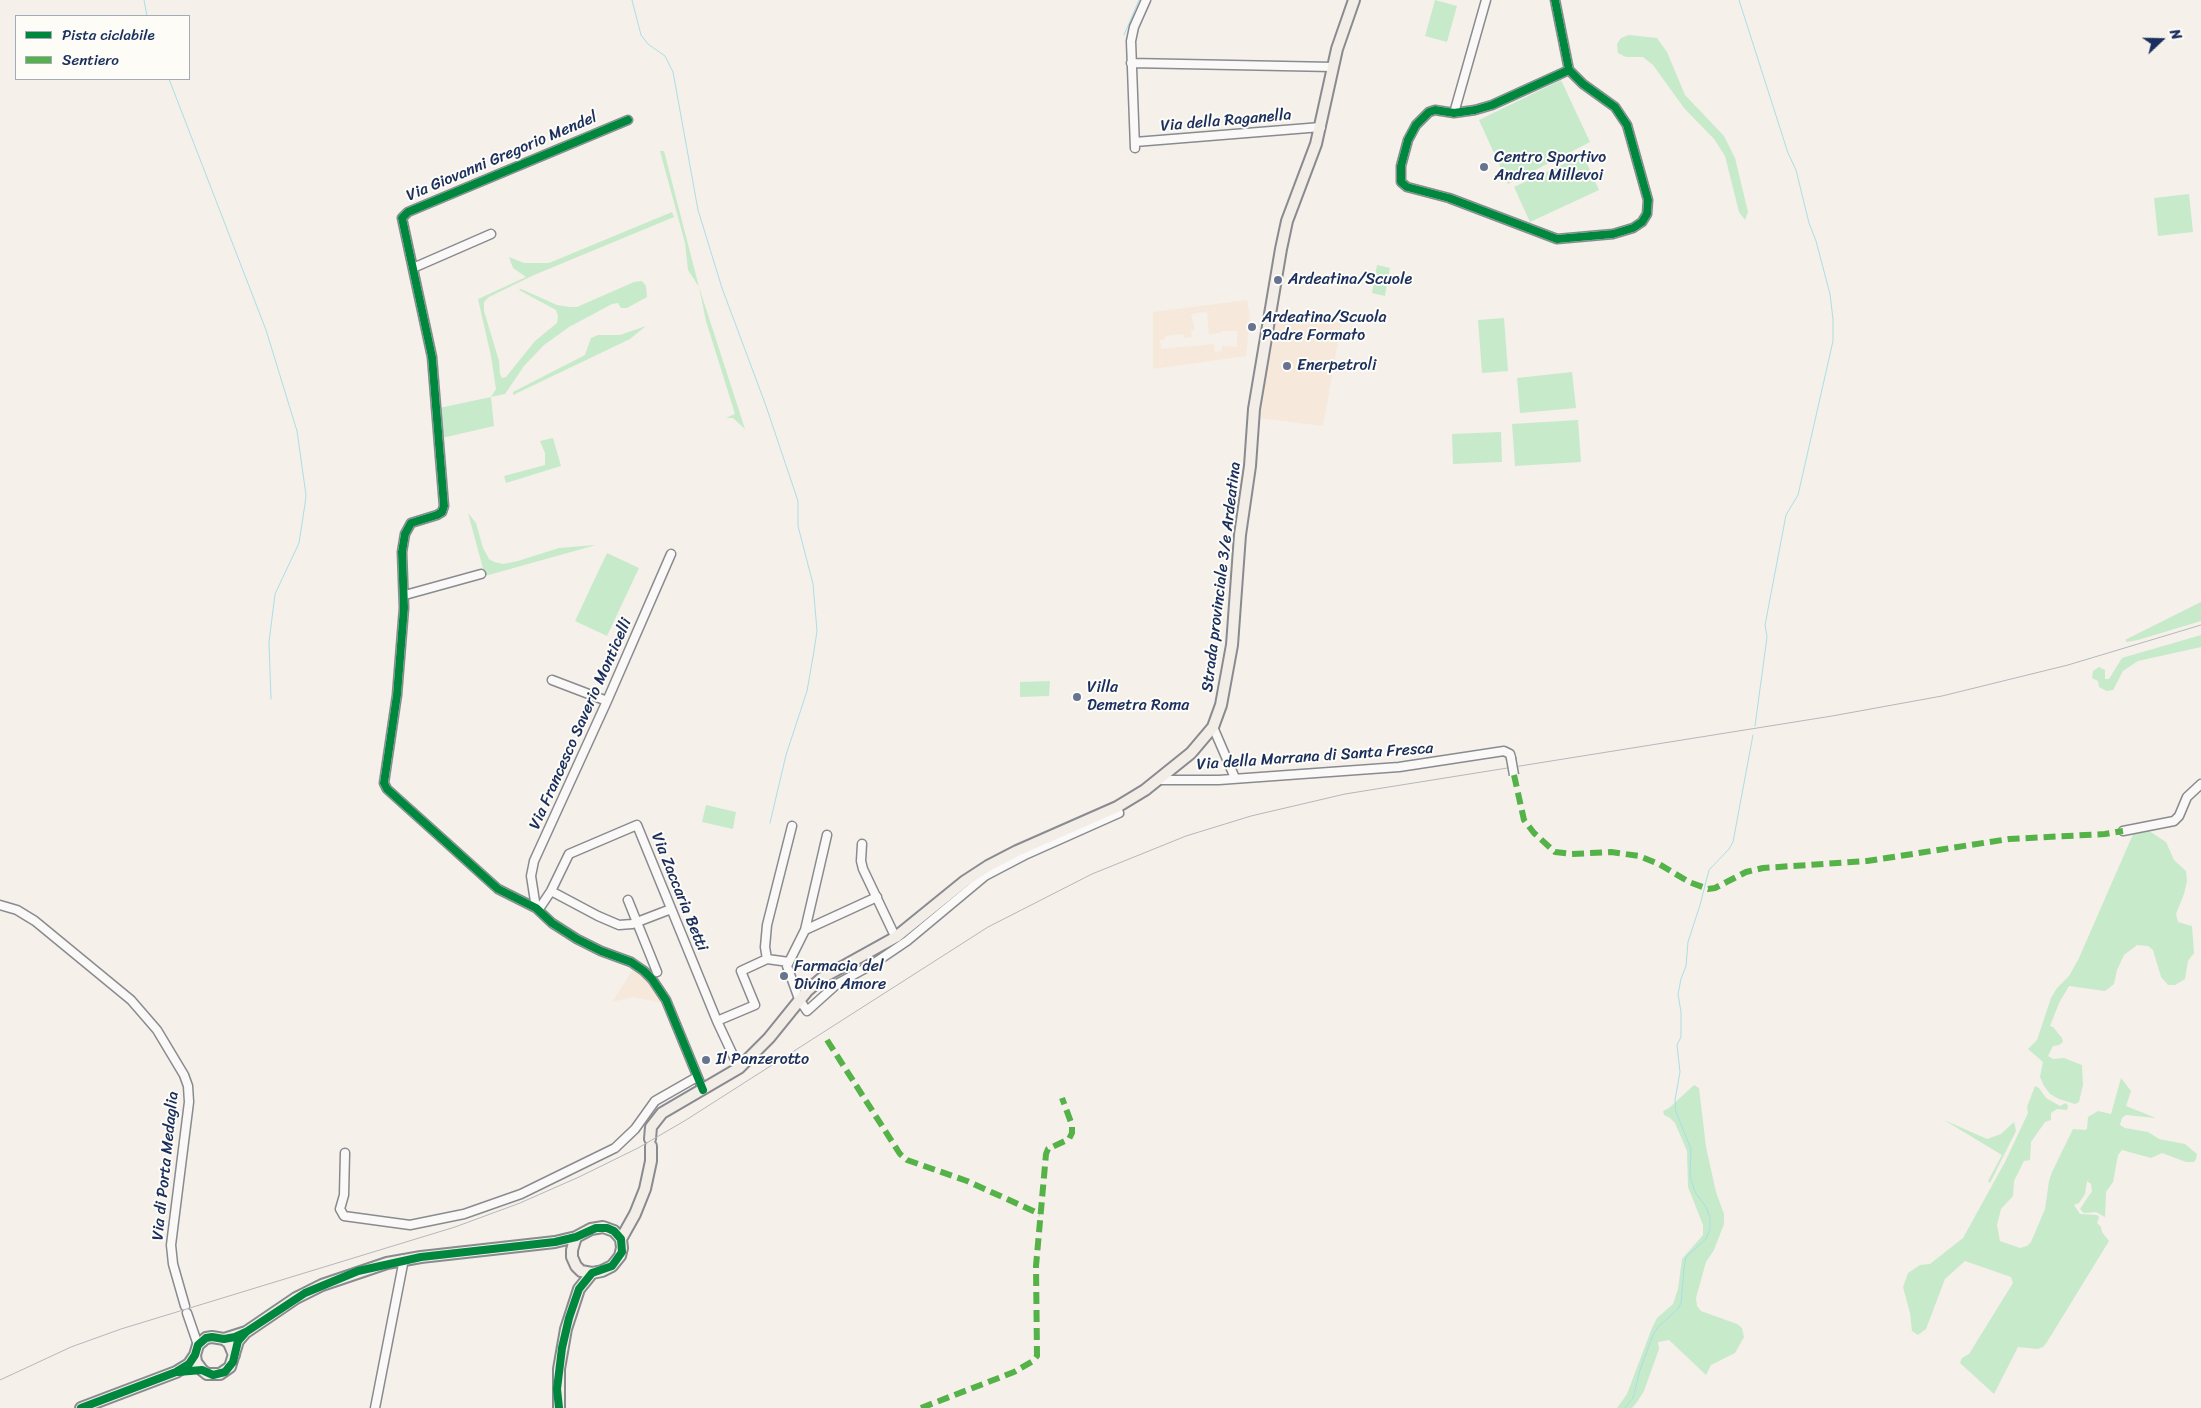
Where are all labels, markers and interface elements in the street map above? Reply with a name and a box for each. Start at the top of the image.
legend [15,15,190,80]
north arrow [2136,15,2186,65]
text: Pista ciclabile [62,22,155,48]
text: N [2162,25,2189,43]
text: Sentiero [62,47,119,73]
street label: Via della Raganella [1160,106,1292,136]
street label: Via Giovanni Gregorio Mendel [404,108,600,206]
place label: Centro Sportivo Andrea Millevoi [1494,148,1606,186]
marker: Centro Sportivo Andrea Millevoi [1478,161,1490,173]
place label: Ardeatina/Scuole [1288,270,1412,290]
marker: Ardeatina/Scuole [1272,274,1284,286]
place label: Ardeatina/Scuola Padre Formato [1262,308,1387,346]
marker: Ardeatina/Scuola Padre Formato [1246,321,1258,333]
place label: Enerpetroli [1297,356,1376,376]
marker: Enerpetroli [1281,360,1293,372]
street label: Strada provinciale 3/e Ardeatina [1198,461,1246,693]
street label: Via Francesco Saverio Monticelli [526,615,636,833]
place label: Villa Demetra Roma [1087,678,1189,716]
marker: Villa Demetra Roma [1071,691,1083,703]
street label: Via della Marrana di Santa Fresca [1196,739,1434,775]
street label: Via Zaccaria Betti [647,830,711,954]
place label: Farmacia del Divino Amore [794,957,886,995]
marker: Farmacia del Divino Amore [778,970,790,982]
place label: Il Panzerotto [716,1050,809,1070]
marker: Il Panzerotto [700,1054,712,1066]
street label: Via di Porta Medaglia [149,1091,183,1241]

